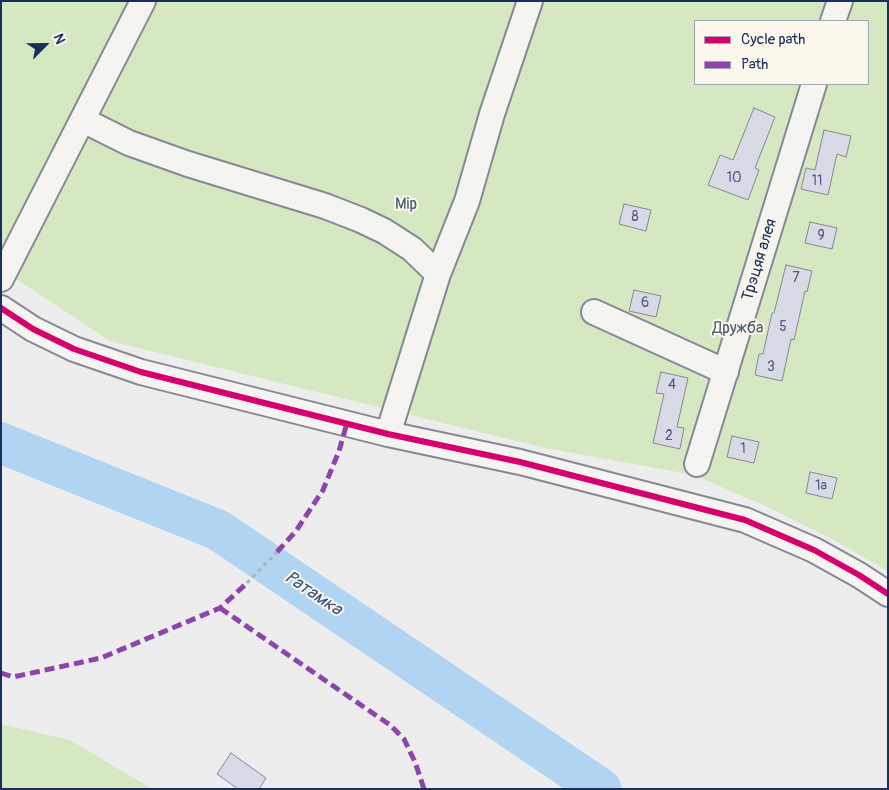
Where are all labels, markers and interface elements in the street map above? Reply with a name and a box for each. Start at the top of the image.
north arrow [20,20,70,70]
legend [694,20,869,85]
text: Cycle path [741,30,805,49]
text: N [50,31,69,47]
text: Path [741,55,768,74]
house number: 10 [726,170,742,186]
house number: 11 [812,173,822,189]
park label: Мір [395,195,417,215]
house number: 8 [631,209,639,225]
street label: Трэцяя алея [738,217,782,303]
house number: 9 [817,228,825,244]
house number: 7 [792,270,800,286]
house number: 6 [641,295,649,311]
park label: Дружба [713,319,763,339]
house number: 5 [779,319,787,335]
house number: 3 [767,359,775,375]
house number: 4 [668,377,676,393]
house number: 2 [665,428,673,444]
house number: 1 [740,441,746,457]
house number: 1а [815,478,827,494]
water label: Ратамка [280,567,346,621]

